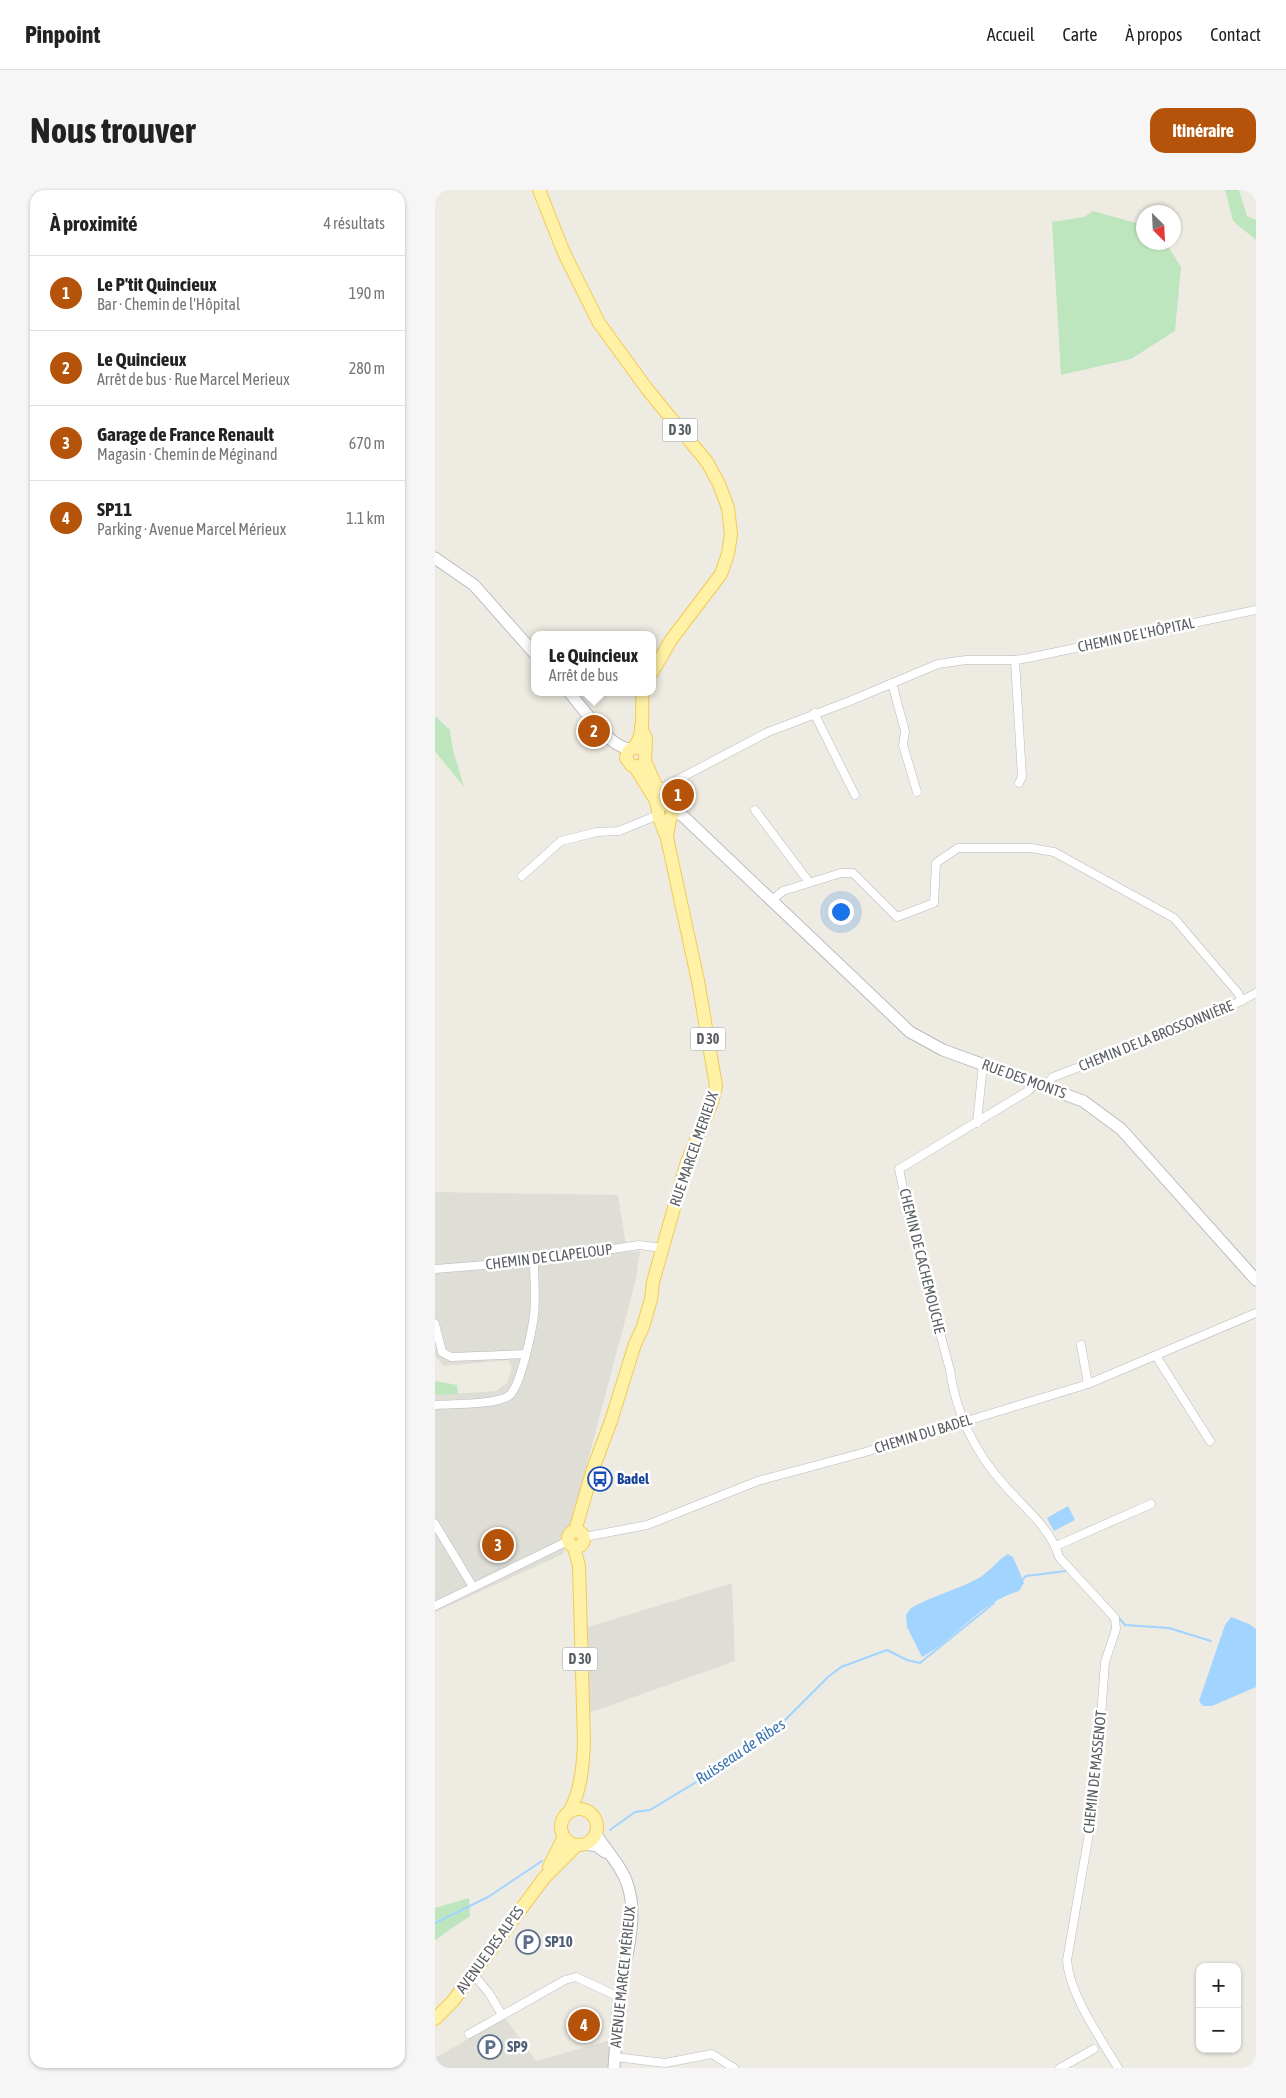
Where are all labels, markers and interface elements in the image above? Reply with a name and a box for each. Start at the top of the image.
text: Pinpoint [25,21,100,48]
text: Accueil [987,24,1035,45]
text: Carte [1063,24,1097,45]
text: À propos [1125,24,1182,45]
text: Contact [1210,24,1261,45]
button: Itinéraire [1150,108,1256,153]
text: Nous trouver [30,110,195,150]
north arrow [1136,205,1181,250]
text: À proximité [50,211,138,235]
text: 4 résultats [323,214,385,232]
text: Le P'tit Quincieux [97,273,217,295]
text: 1 [62,284,70,302]
text: 190 m [349,284,385,302]
text: Bar · Chemin de l'Hôpital [97,295,240,313]
text: Le Quincieux [97,348,186,370]
text: 2 [62,359,70,377]
text: 280 m [349,359,385,377]
text: Arrêt de bus · Rue Marcel Merieux [97,370,290,388]
road number: D 30 [663,418,697,442]
text: Garage de France Renault [97,423,274,445]
text: 3 [62,434,70,452]
text: 670 m [349,434,385,452]
text: Magasin · Chemin de Méginand [97,445,278,463]
text: SP11 [97,498,132,520]
text: 4 [62,509,70,527]
text: 1.1 km [346,509,385,527]
text: Parking · Avenue Marcel Mérieux [97,520,286,538]
street label: CHEMIN DE L'HÔPITAL [1076,614,1196,655]
popup [531,631,656,696]
text: Le Quincieux [549,644,638,666]
text: Arrêt de bus [549,666,618,684]
pin: 2 [578,712,610,750]
pin: 1 [662,776,694,814]
your location [828,899,854,925]
street label: CHEMIN DE LA BROSSONNIÈRE [1076,997,1236,1074]
road number: D 30 [691,1028,725,1051]
street label: RUE DES MONTS [980,1055,1069,1102]
street label: RUE MARCEL MERIEUX [666,1089,721,1208]
street label: CHEMIN DE CACHEMOUCHE [896,1187,949,1336]
street label: CHEMIN DE CLAPELOUP [485,1240,613,1273]
street label: CHEMIN DU BADEL [872,1411,974,1456]
bus stop icon: Badel [587,1466,613,1492]
place label: Badel [617,1470,650,1487]
pin: 3 [482,1526,514,1564]
road number: D 30 [563,1648,597,1670]
street label: CHEMIN DE MASSENOT [1080,1709,1109,1834]
water label: Ruisseau de Ribes [692,1714,789,1788]
street label: AVENUE DES ALPES [452,1903,527,1996]
street label: AVENUE MARCEL MÉRIEUX [607,1905,638,2049]
parking icon: SP10 [515,1929,541,1955]
place label: SP10 [545,1933,573,1950]
map controls [1196,1963,1241,2053]
button: + [1196,1963,1241,2008]
pin: 4 [568,2006,600,2044]
button: − [1196,2008,1241,2053]
parking icon: SP9 [477,2034,503,2060]
place label: SP9 [507,2038,528,2055]

